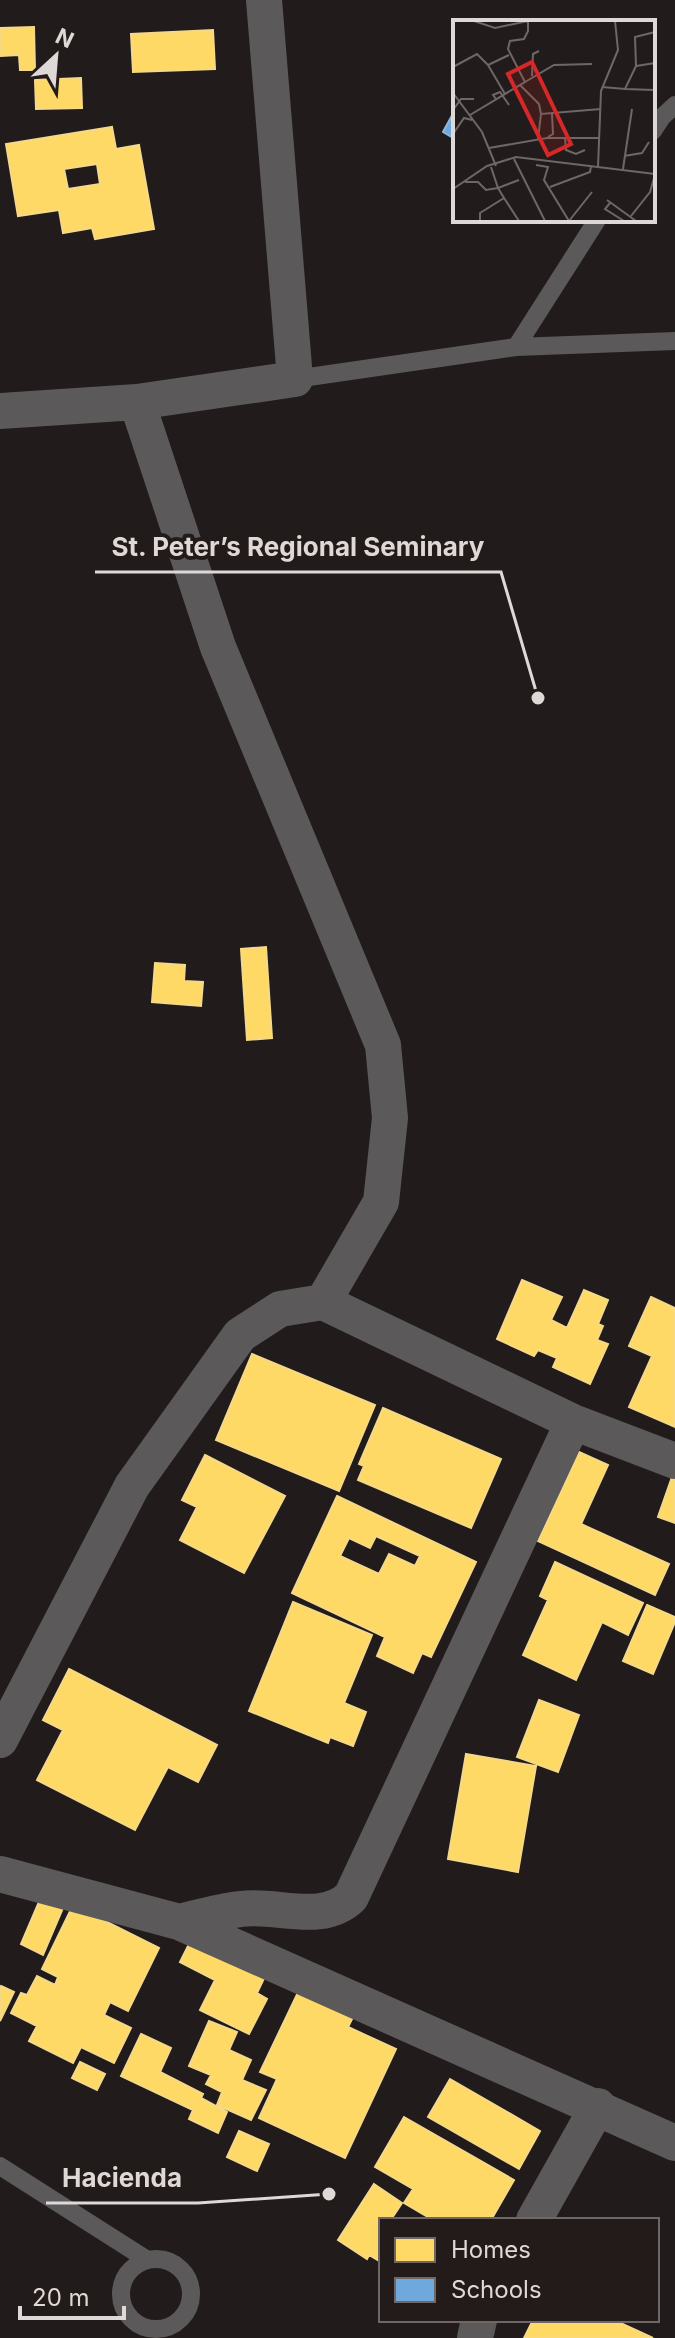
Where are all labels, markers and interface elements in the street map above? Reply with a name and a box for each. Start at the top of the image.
north arrow [16,16,96,96]
inset map [453,20,655,222]
text: N [52,23,78,53]
callout: St. Peter’s Regional Seminary [95,522,501,572]
text: St. Peter’s Regional Seminary [112,531,485,562]
callout: Hacienda [46,2153,198,2203]
text: Hacienda [62,2162,182,2193]
legend [379,2218,659,2322]
text: Homes [451,2235,531,2264]
scale bar [20,2270,124,2320]
text: Schools [451,2275,542,2304]
text: 20 m [32,2283,90,2312]

